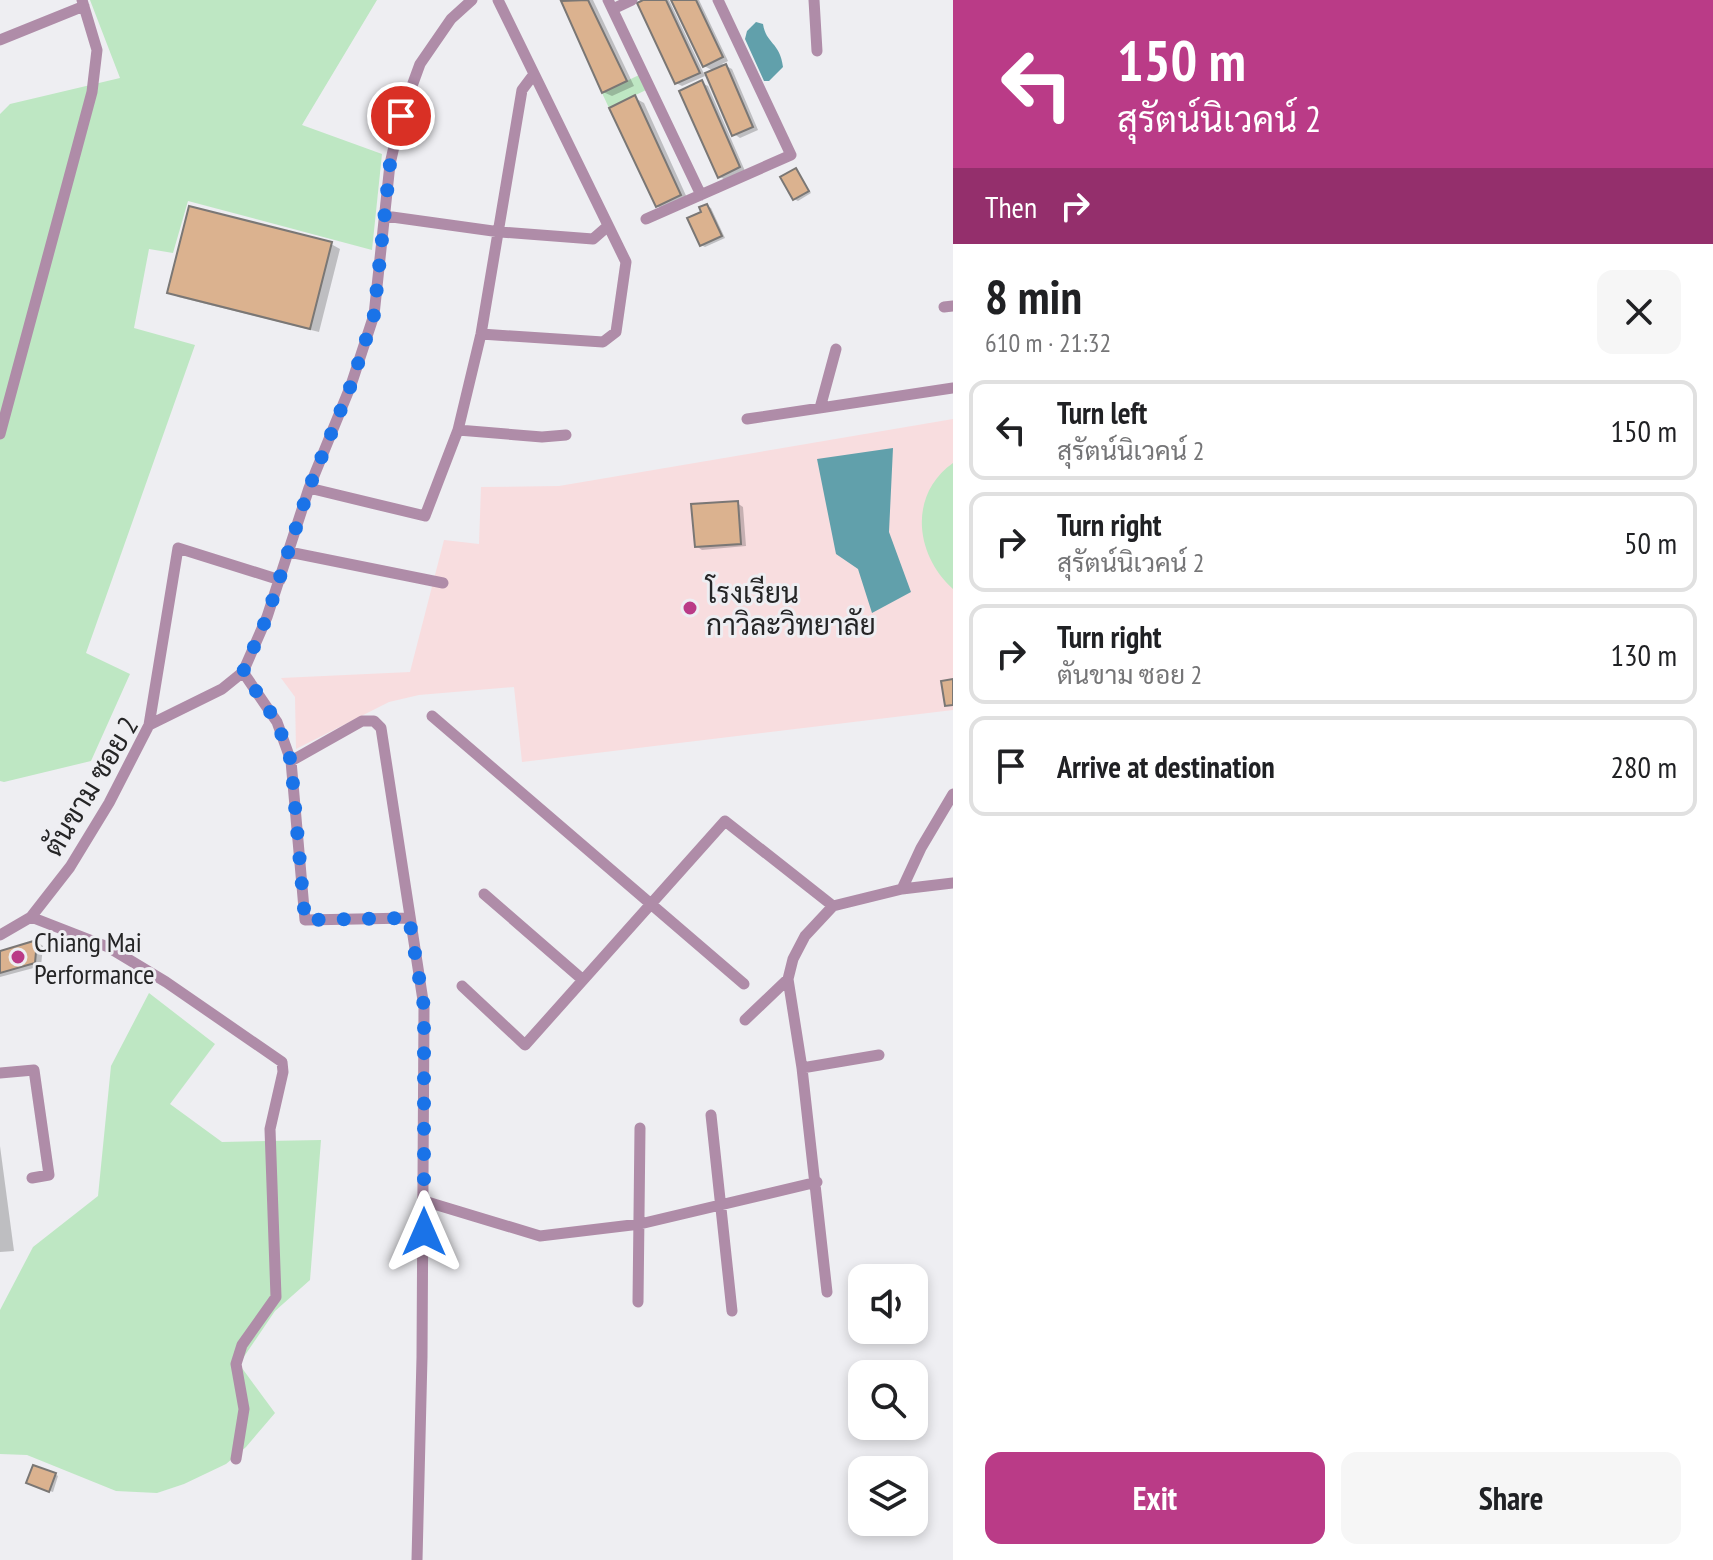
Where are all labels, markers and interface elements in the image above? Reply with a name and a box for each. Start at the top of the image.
text: 150 m [1117,24,1246,96]
icon: left [985,32,1089,136]
pin [367,82,435,150]
icon: arrive [379,94,423,138]
text: สุรัตน์นิเวคน์ 2 [1117,95,1321,142]
icon: right [1053,184,1097,228]
text: Then [985,187,1037,226]
text: 8 min [985,265,1082,327]
button: close [1597,270,1681,354]
text: 610 m · 21:32 [985,326,1111,359]
text: Turn left [1057,393,1147,432]
icon: left [989,408,1033,452]
text: 150 m [1611,411,1677,450]
text: สุรัตน์นิเวคน์ 2 [1057,434,1204,467]
text: Turn right [1057,505,1161,544]
icon: right [989,520,1033,564]
text: 50 m [1624,523,1677,562]
text: สุรัตน์นิเวคน์ 2 [1057,546,1204,579]
place label: โรงเรียน กาวิละวิทยาลัย [704,574,876,643]
marker: โรงเรียน กาวิละวิทยาลัย [681,599,699,617]
text: Turn right [1057,617,1161,656]
icon: right [989,632,1033,676]
text: 130 m [1611,635,1677,674]
text: ตันขาม ซอย 2 [1057,658,1202,691]
street label: ตันขาม ซอย 2 [34,709,146,863]
icon: arrive [989,744,1033,788]
text: Arrive at destination [1057,747,1275,786]
text: 280 m [1611,747,1677,786]
place label: Chiang Mai Performance [34,923,155,992]
marker: Chiang Mai Performance [9,948,27,966]
position arrow [382,1190,466,1274]
map controls [848,1264,928,1536]
button: sound [848,1264,928,1344]
button: search [848,1360,928,1440]
button: Exit [985,1452,1325,1544]
button: Share [1341,1452,1681,1544]
button: layers [848,1456,928,1536]

